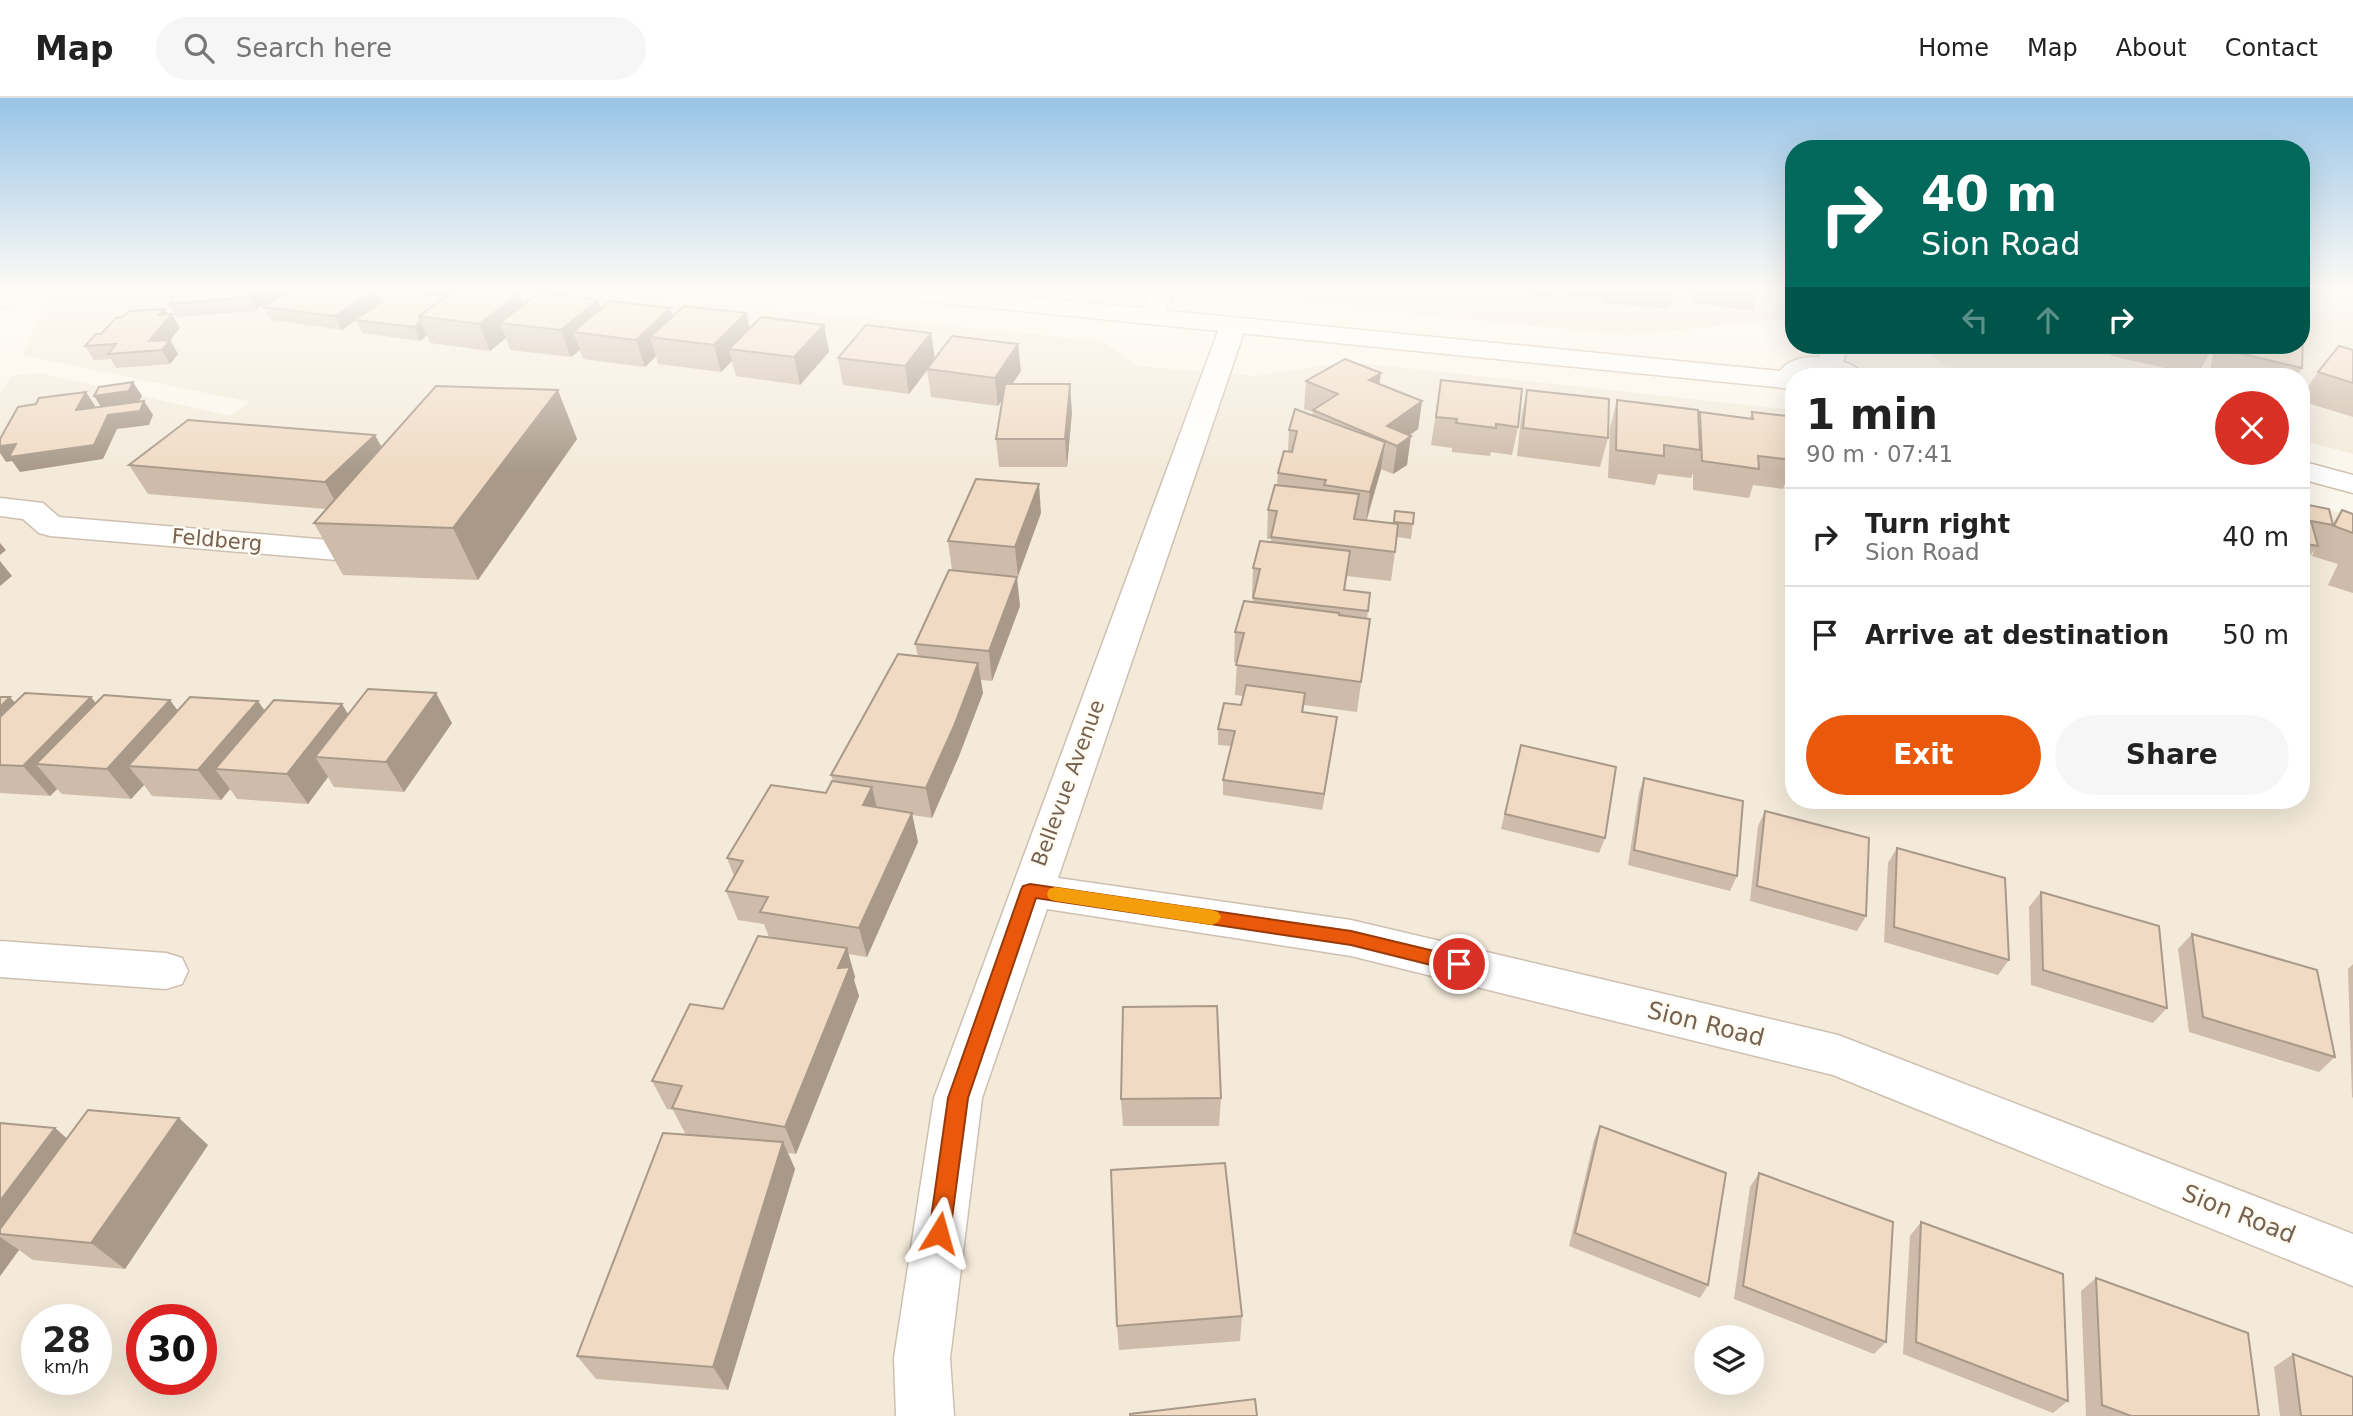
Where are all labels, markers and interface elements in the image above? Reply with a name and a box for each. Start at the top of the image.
search box [156,17,646,80]
text: Map [35,29,114,68]
icon: search [180,29,218,67]
text: Search here [236,33,392,63]
text: Home [1918,34,1989,62]
text: Map [2027,34,2078,62]
text: About [2116,34,2187,62]
text: Contact [2225,34,2318,62]
text: 40 m [1921,166,2057,223]
icon: right [1806,168,1897,259]
text: Sion Road [1921,225,2081,263]
icon: left [1956,301,1994,339]
icon: ahead [2029,301,2067,339]
icon: right [2102,301,2140,339]
text: 1 min [1806,390,1938,439]
button: close [2215,391,2289,465]
text: 90 m · 07:41 [1806,441,1953,467]
text: Turn right [1865,509,2010,539]
icon: right [1806,518,1844,556]
text: 40 m [2222,522,2289,552]
street label: Feldberg [171,524,263,556]
text: Sion Road [1865,539,1980,565]
icon: arrive [1806,616,1844,654]
text: Arrive at destination [1865,620,2169,650]
text: 50 m [2222,620,2289,650]
street label: Bellevue Avenue [1027,697,1109,869]
button: Exit [1806,715,2041,795]
button: Share [2055,715,2289,795]
pin [1429,934,1489,994]
icon: arrive [1440,945,1478,983]
street label: Sion Road [1645,996,1767,1052]
street label: Sion Road [2178,1179,2300,1249]
position arrow [902,1196,976,1270]
speed limit sign: 30 [126,1304,217,1395]
text: 28 [42,1320,91,1360]
map controls [1694,1325,1764,1395]
button: layers [1694,1325,1764,1395]
text: km/h [44,1356,89,1377]

